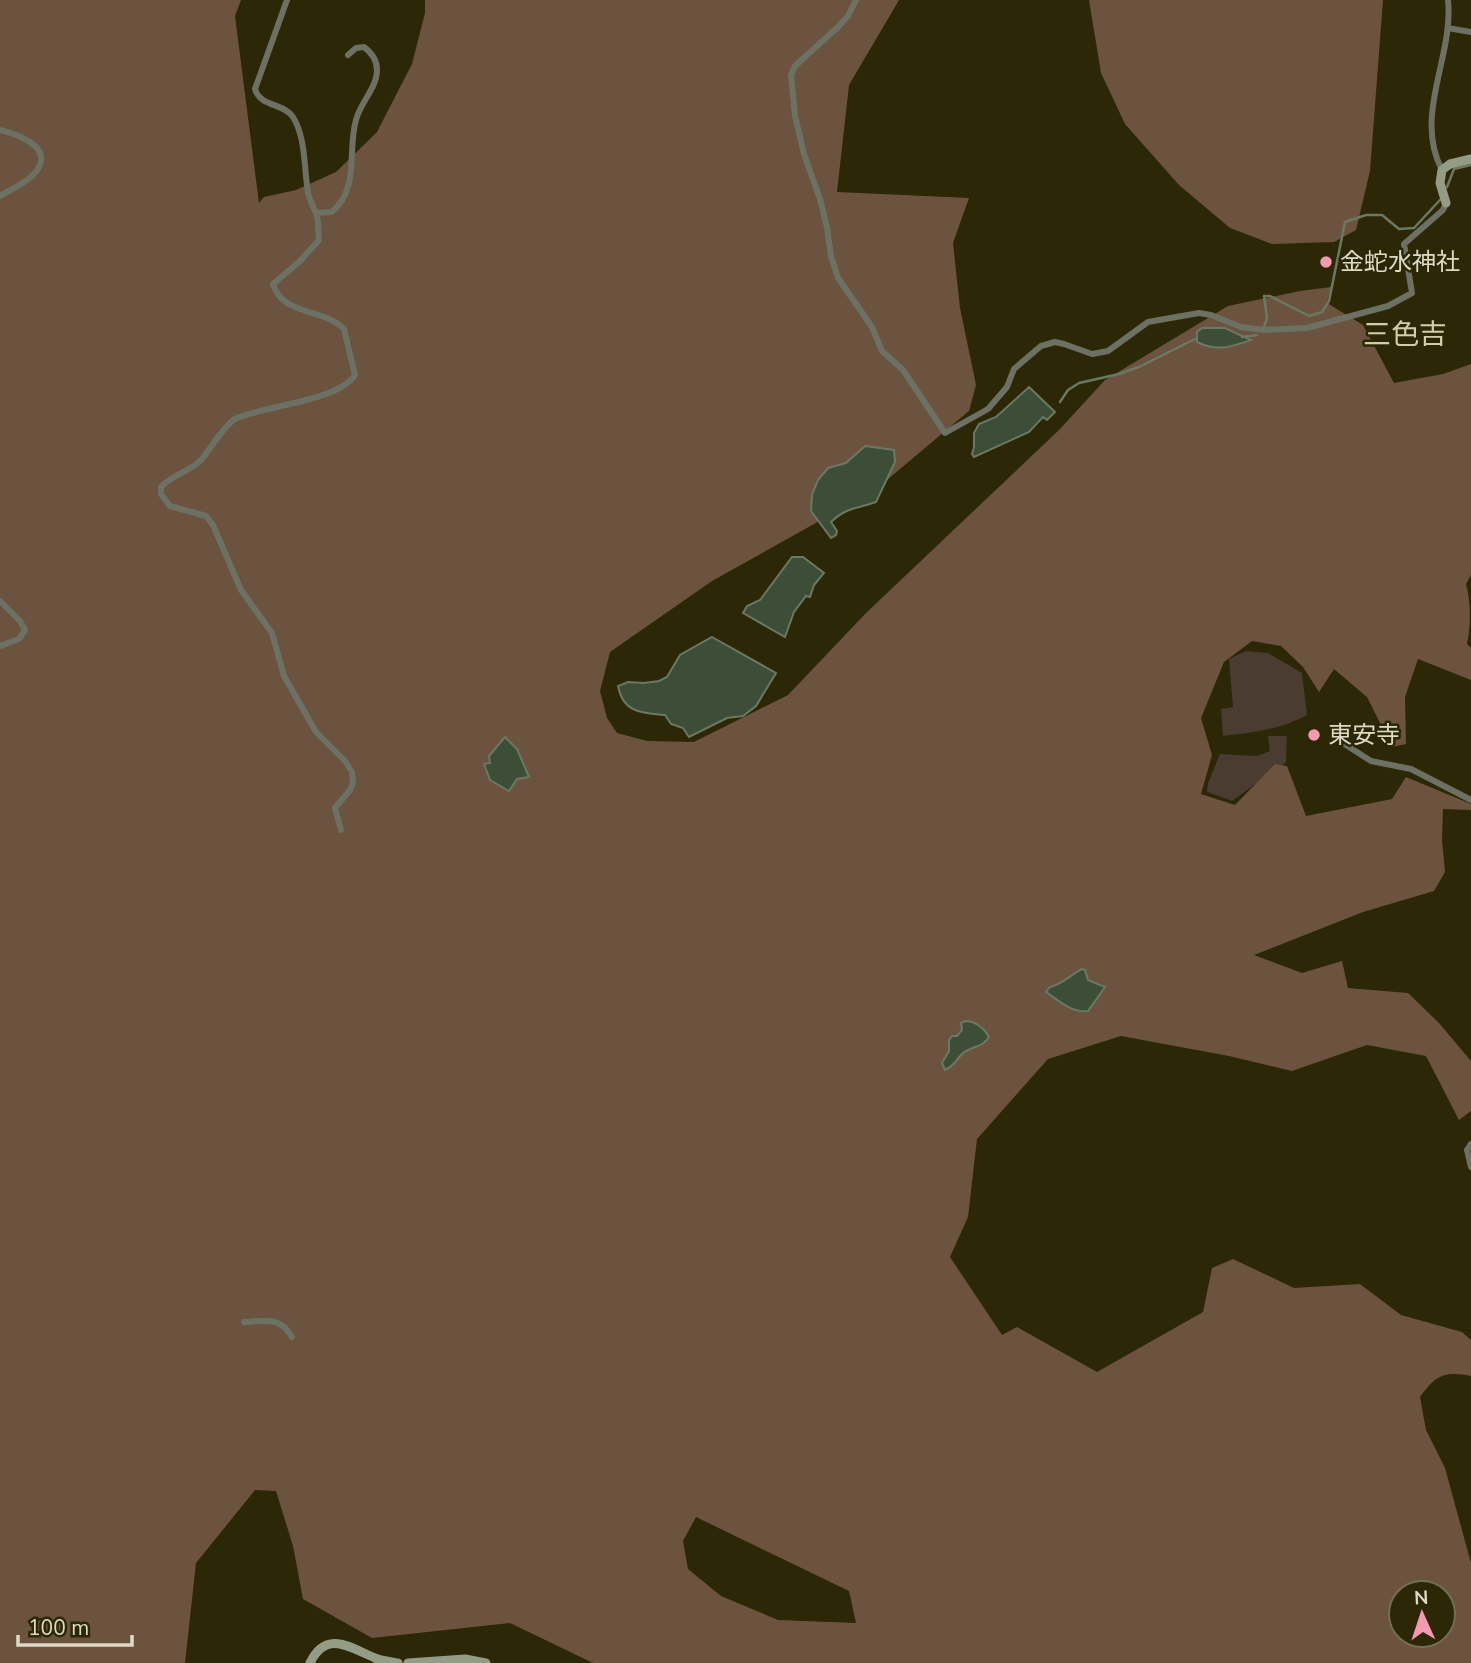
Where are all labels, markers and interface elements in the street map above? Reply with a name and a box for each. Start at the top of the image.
place label: 金蛇水神社 [1340,246,1460,278]
marker: 金蛇水神社 [1318,254,1334,270]
district label: 三色吉 [1363,316,1447,354]
place label: 東安寺 [1328,719,1400,751]
marker: 東安寺 [1306,727,1322,743]
north arrow [1387,1579,1457,1649]
text: N [1413,1585,1429,1611]
scale bar [18,1604,131,1648]
text: 100 m [28,1614,89,1642]

